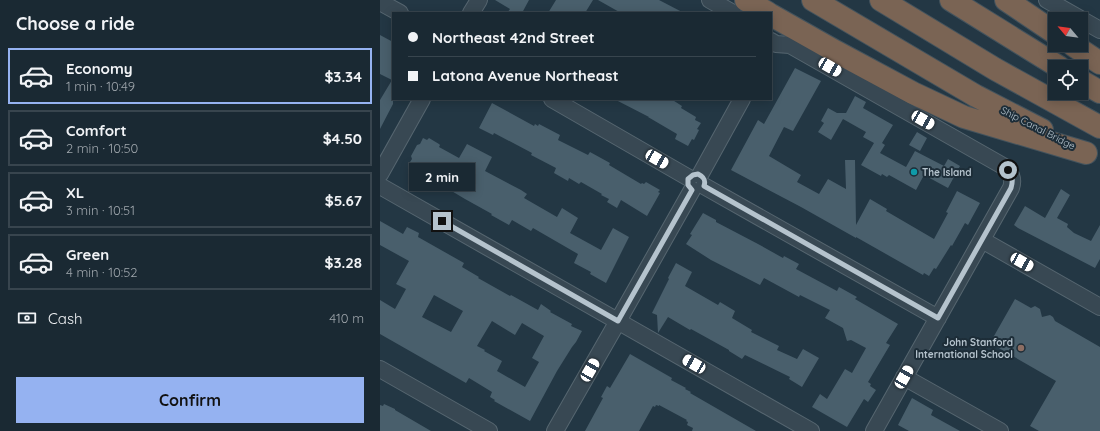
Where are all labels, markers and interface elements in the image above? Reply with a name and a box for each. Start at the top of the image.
text: Choose a ride [16,12,135,35]
north arrow [1048,12,1088,52]
map controls [1048,12,1088,100]
text: Northeast 42nd Street [432,28,595,47]
car [817,56,843,78]
icon: car [18,58,54,94]
text: Economy [66,59,133,78]
button: locate [1048,60,1088,100]
text: Latona Avenue Northeast [432,66,619,85]
text: $3.34 [324,67,362,86]
text: 1 min · 10:49 [66,78,135,94]
street label: Ship Canal Bridge [999,104,1078,153]
car [910,109,936,131]
icon: car [18,120,54,156]
text: Comfort [66,121,127,140]
text: $4.50 [323,129,362,148]
text: 2 min · 10:50 [66,140,138,156]
car [644,148,670,170]
route start [999,161,1017,179]
callout: 2 min [409,163,475,191]
place label: The Island [922,166,972,179]
marker: The Island [909,167,919,177]
text: 2 min [425,169,459,185]
icon: car [18,182,54,218]
text: XL [66,183,84,202]
text: $5.67 [325,191,362,210]
text: 3 min · 10:51 [66,202,135,218]
route end [433,212,451,230]
icon: car [18,244,54,280]
text: Green [66,245,109,264]
car [1009,251,1035,273]
text: $3.28 [324,253,362,272]
text: 4 min · 10:52 [66,264,137,280]
icon: cash [16,307,38,329]
text: Cash [48,309,82,328]
text: 410 m [329,310,364,326]
place label: John Stanford International School [915,336,1013,361]
marker: John Stanford International School [1016,343,1026,353]
car [681,353,707,375]
car [579,357,601,383]
car [893,364,915,390]
button: Confirm [16,377,364,423]

